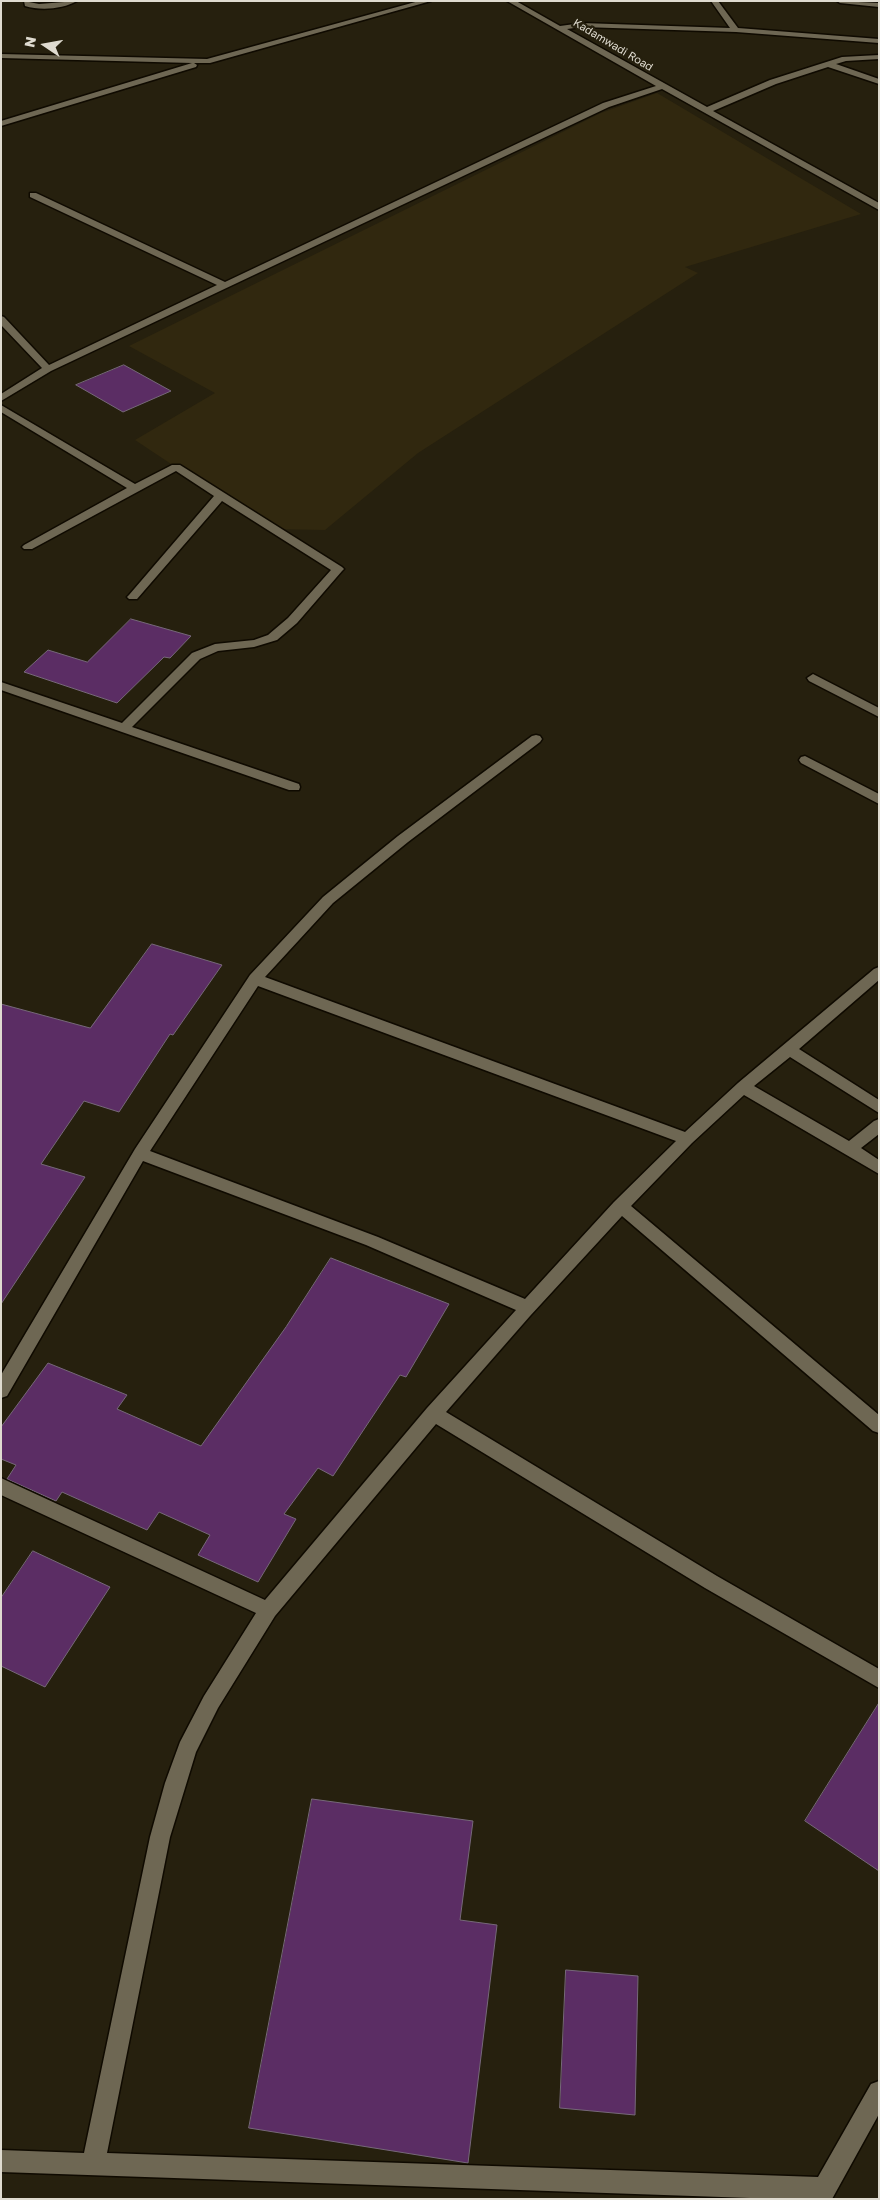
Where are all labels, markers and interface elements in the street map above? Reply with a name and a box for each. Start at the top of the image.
street label: Kadamwadi Road [571,16,655,74]
north arrow [20,20,70,70]
text: N [20,35,39,49]

